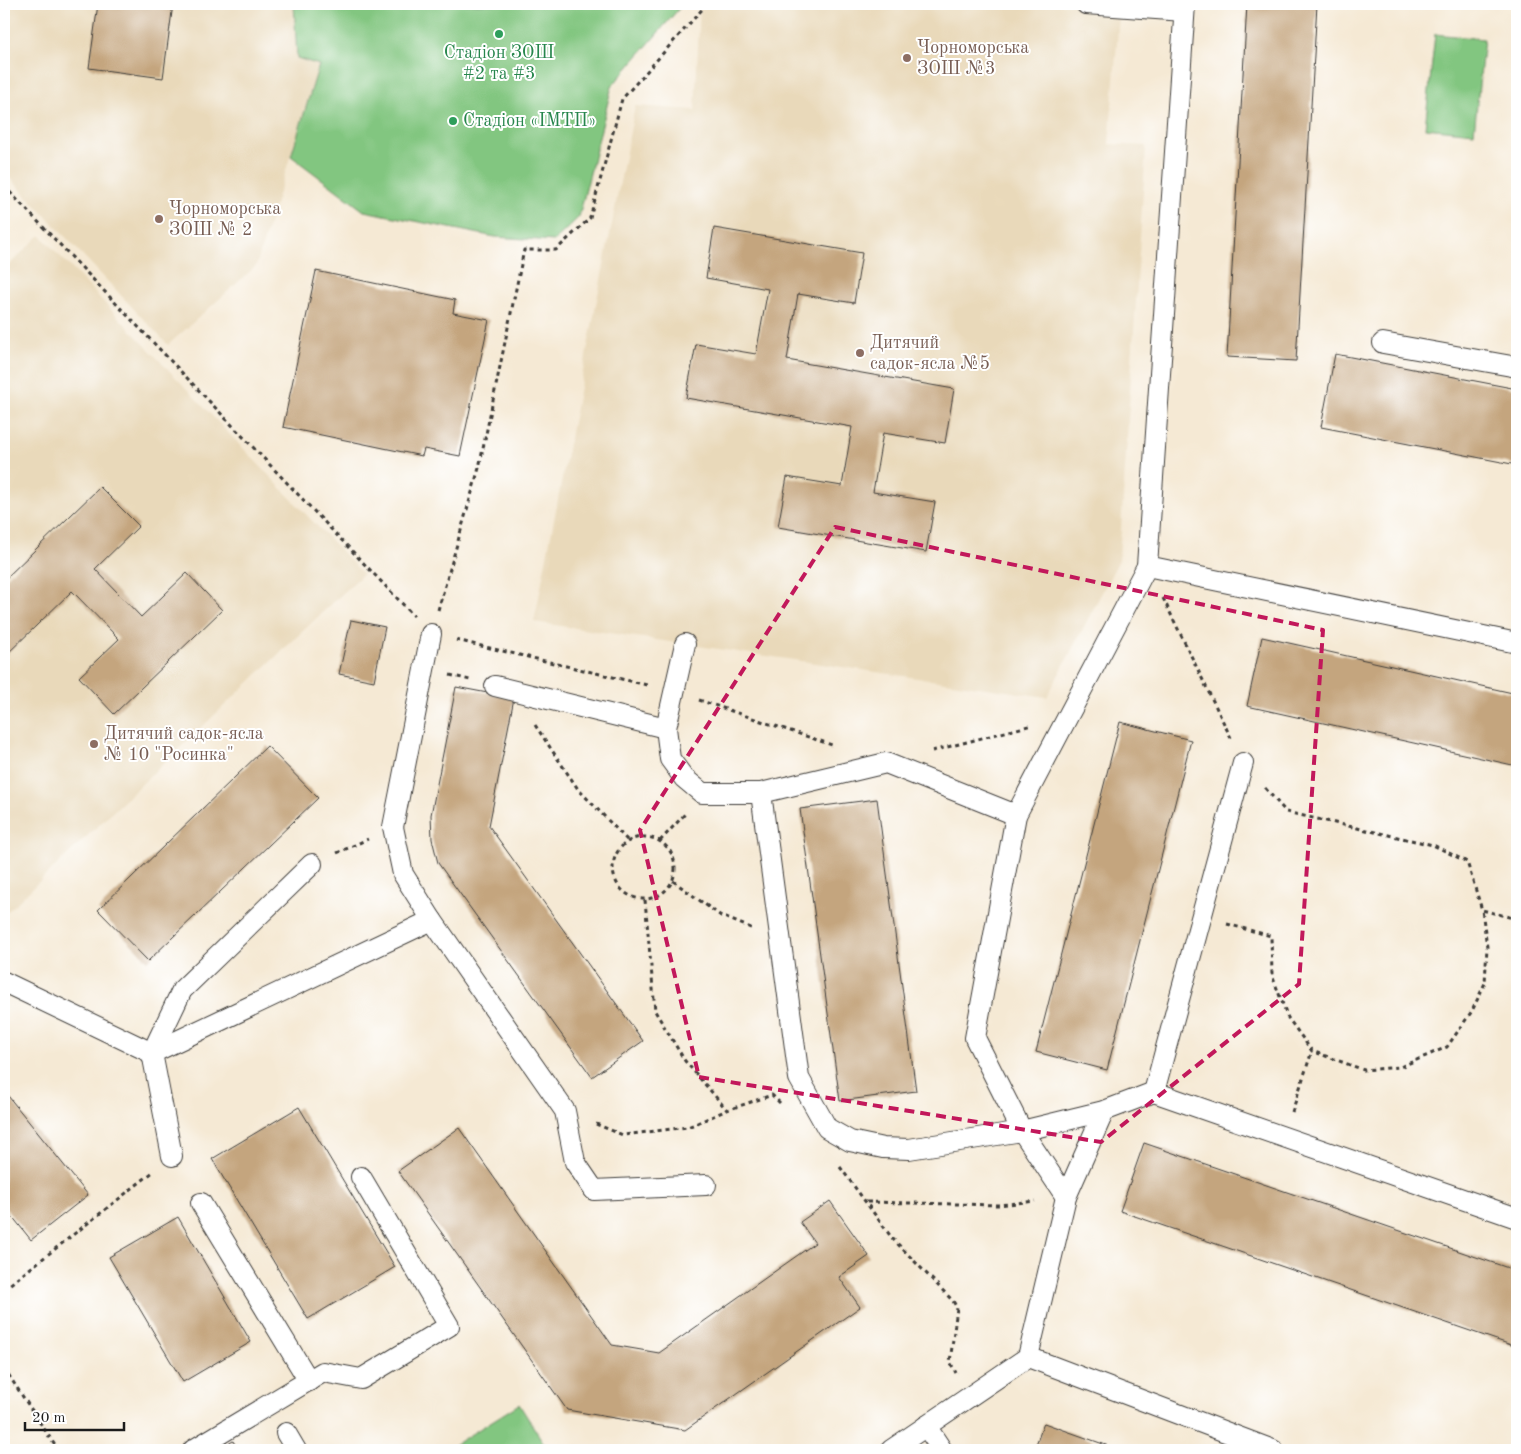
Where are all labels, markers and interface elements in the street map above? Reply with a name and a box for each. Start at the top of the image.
marker: Стадіон ЗОШ #2 та #3 [493,28,505,40]
place label: Чорноморська ЗОШ №3 [917,39,1029,78]
place label: Стадіон ЗОШ #2 та #3 [444,44,554,83]
marker: Чорноморська ЗОШ №3 [901,52,913,64]
place label: Стадіон «ІМТП» [463,112,596,130]
marker: Стадіон «ІМТП» [447,115,459,127]
place label: Чорноморська ЗОШ № 2 [169,200,281,239]
marker: Чорноморська ЗОШ № 2 [153,213,165,225]
place label: Дитячий садок-ясла №5 [870,334,990,373]
marker: Дитячий садок-ясла №5 [854,347,866,359]
place label: Дитячий садок-ясла № 10 "Росинка" [104,725,264,764]
marker: Дитячий садок-ясла № 10 "Росинка" [88,738,100,750]
scale bar [25,1399,124,1431]
text: 20 m [32,1411,66,1426]

